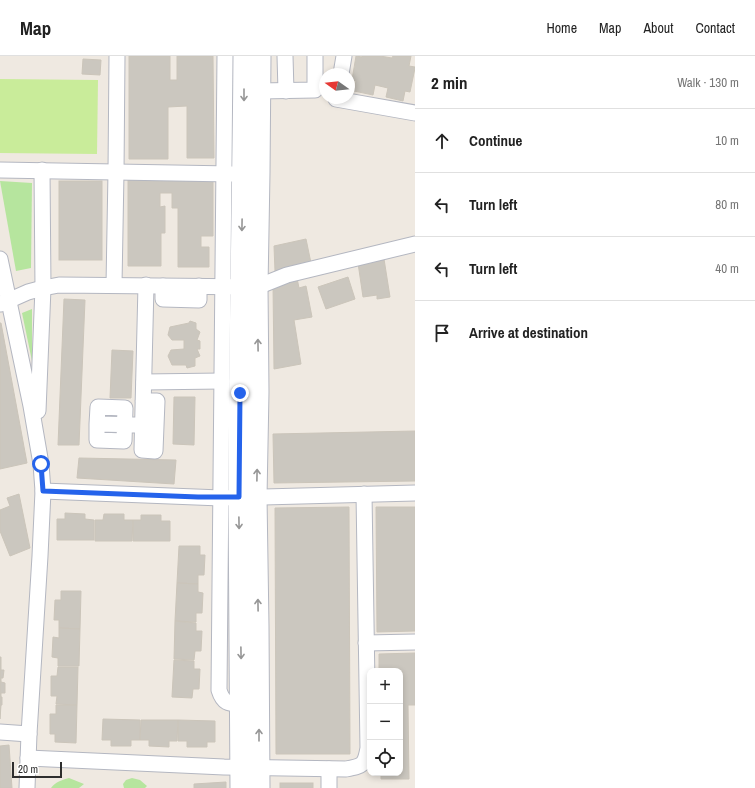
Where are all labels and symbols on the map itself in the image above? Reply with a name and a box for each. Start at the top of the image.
north arrow [319,68,355,104]
one-way arrow [240,88,248,101]
one-way arrow [238,218,246,231]
one-way arrow [254,339,261,352]
route end [231,384,249,402]
route start [32,455,50,473]
one-way arrow [253,469,261,482]
one-way arrow [235,516,243,529]
one-way arrow [254,599,262,612]
one-way arrow [237,646,245,659]
one-way arrow [255,729,263,742]
scale bar [12,760,62,779]

